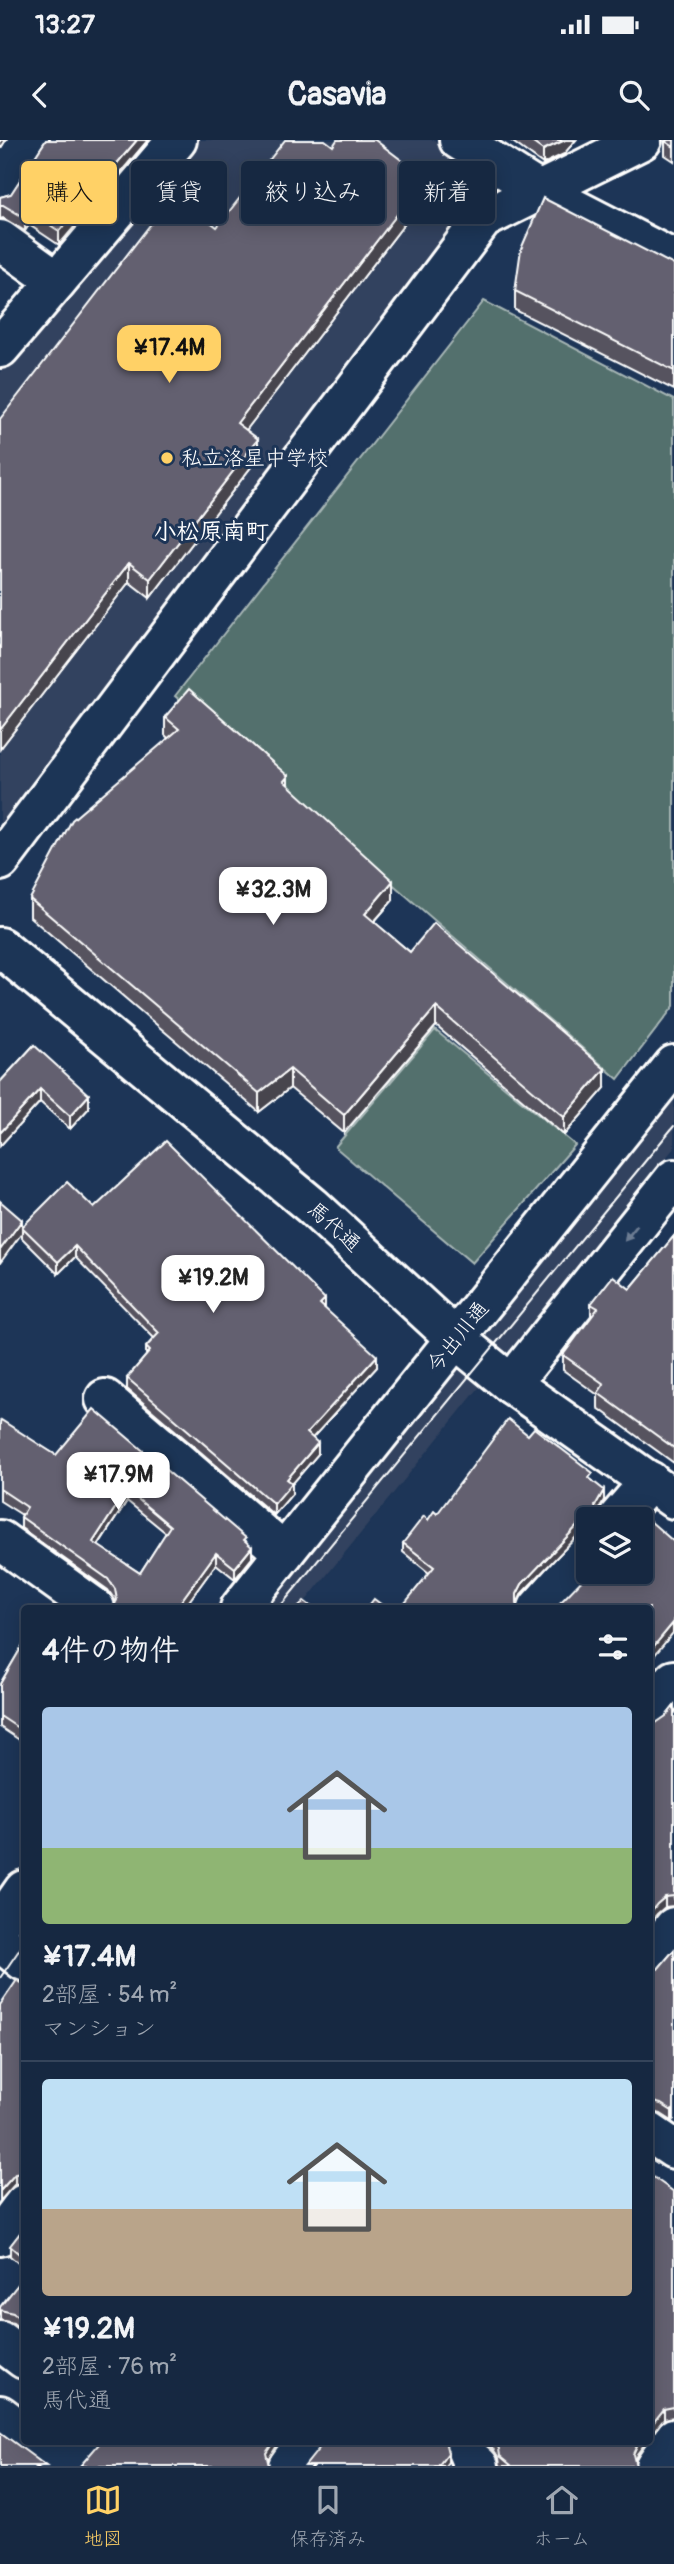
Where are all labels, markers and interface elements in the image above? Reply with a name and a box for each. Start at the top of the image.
text: 13:27 [35,9,95,41]
text: Casavia [288,75,386,115]
icon: back [21,76,59,114]
icon: search [615,76,653,114]
chip: 購入 [21,161,117,224]
chip: 賃貸 [131,161,227,224]
chip: 絞り込み [241,161,385,224]
chip: 新着 [399,161,495,224]
pin: ¥17.4M [112,326,226,385]
text: ¥17.4M [133,333,205,362]
place label: 私立洛星中学校 [181,445,328,472]
marker: 私立洛星中学校 [159,450,175,466]
district label: 小松原南町 [154,517,269,546]
pin: ¥32.3M [216,868,330,927]
text: ¥32.3M [235,875,311,904]
street label: 馬代通 [302,1196,366,1258]
one-way arrow [624,1223,639,1241]
pin: ¥19.2M [156,1256,270,1315]
text: ¥19.2M [177,1263,249,1292]
street label: 今出川通 [421,1296,495,1378]
pin: ¥17.9M [61,1452,175,1512]
text: ¥17.9M [83,1460,153,1489]
map controls [576,1507,653,1584]
button: layers [576,1507,653,1584]
icon: filters [594,1628,632,1666]
text: 4件の物件 [42,1632,179,1669]
icon: home [274,1752,400,1878]
text: ¥17.4M [42,1938,136,1975]
text: 2部屋 · 54 m² [42,1980,177,2009]
text: マンション [42,2014,156,2043]
icon: home [274,2124,400,2250]
text: ¥19.2M [42,2310,135,2347]
text: 2部屋 · 76 m² [42,2352,177,2381]
text: 馬代通 [42,2386,111,2415]
tab: 地図 [84,2481,122,2551]
tab: 保存済み [290,2481,366,2551]
tab: ホーム [534,2481,590,2551]

